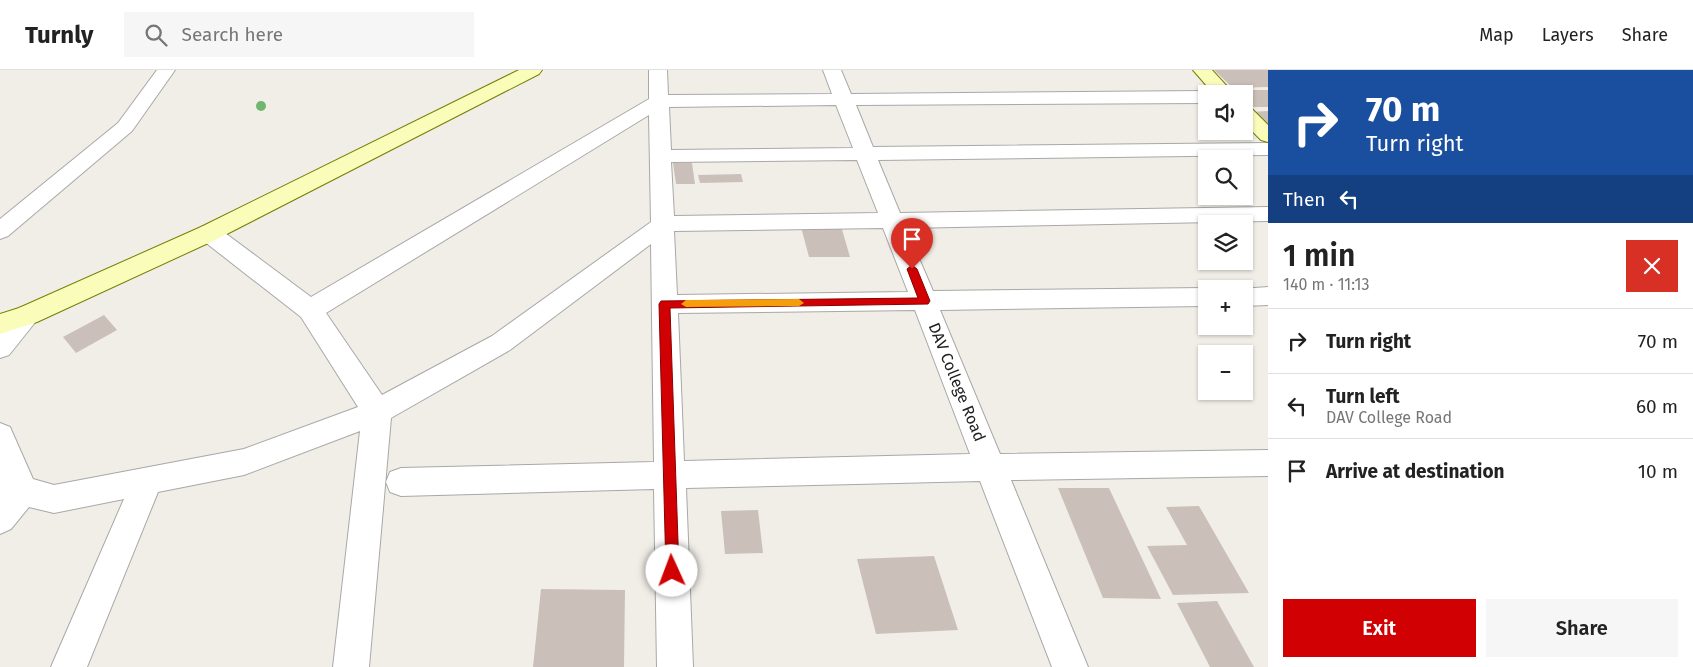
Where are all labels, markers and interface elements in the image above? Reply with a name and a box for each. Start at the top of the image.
search box [124,12,474,57]
text: Turnly [25,21,94,49]
icon: search [142,21,170,49]
text: Search here [182,23,283,46]
text: Map [1479,24,1514,46]
text: Layers [1542,24,1594,46]
text: Share [1622,24,1668,46]
map controls [1198,85,1253,400]
button: sound [1198,85,1253,140]
text: 70 m [1366,88,1440,130]
icon: right [1283,90,1348,155]
text: Turn right [1366,130,1463,157]
button: search [1198,150,1253,205]
icon: left [1335,185,1363,213]
text: Then [1283,188,1325,211]
button: layers [1198,215,1253,270]
pin [891,218,933,269]
icon: arrive [898,225,926,253]
text: 1 min [1283,238,1355,274]
button: close [1626,240,1678,292]
text: 140 m · 11:13 [1283,275,1369,294]
button: + [1198,280,1253,335]
street label: DAV College Road [925,320,989,444]
icon: right [1283,327,1311,355]
text: Turn right [1326,330,1411,353]
text: 70 m [1638,330,1678,353]
button: − [1198,345,1253,400]
text: Turn left [1326,385,1400,408]
icon: left [1283,392,1311,420]
text: 60 m [1636,395,1678,418]
text: DAV College Road [1326,408,1452,427]
icon: arrive [1283,457,1311,485]
text: Arrive at destination [1326,460,1505,483]
text: 10 m [1638,460,1678,483]
position arrow [645,544,697,596]
button: Exit [1283,599,1476,657]
button: Share [1486,599,1678,657]

